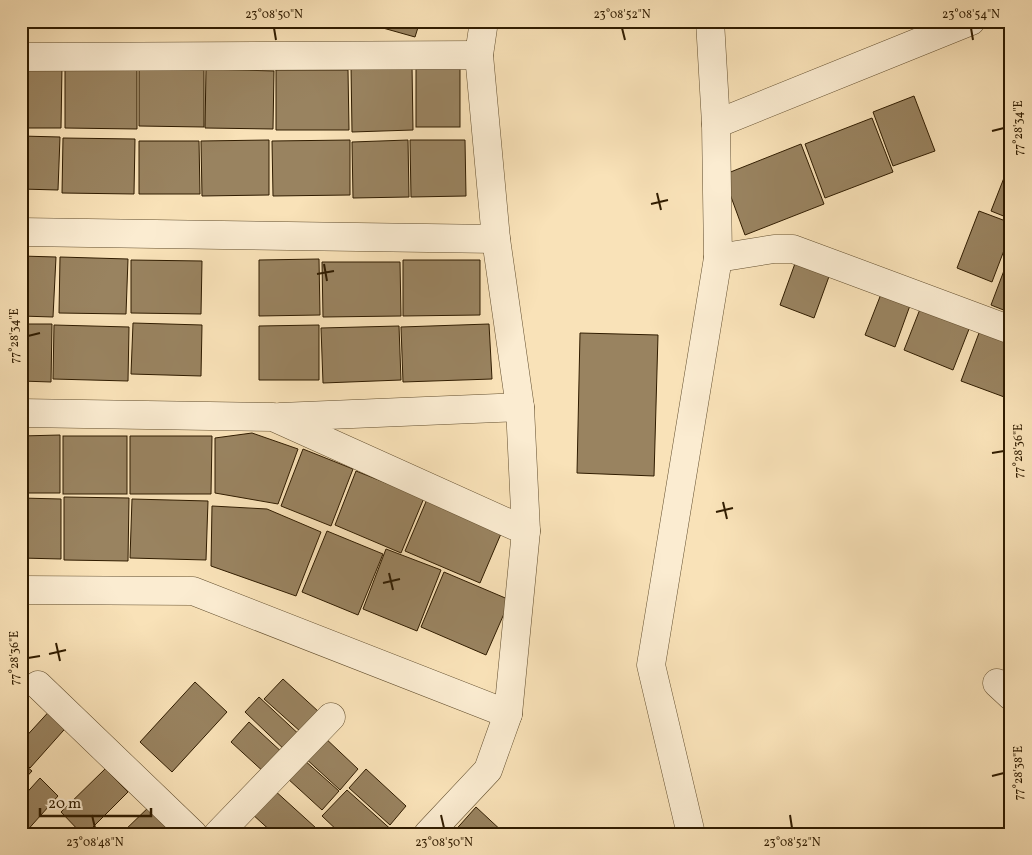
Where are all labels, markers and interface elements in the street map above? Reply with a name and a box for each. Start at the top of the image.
text: 23°08'50"N [245,7,303,23]
text: 23°08'52"N [593,7,651,23]
text: 23°08'54"N [942,7,1000,23]
text: 77°28'34"E [1011,100,1027,156]
text: 77°28'34"E [7,308,23,364]
text: 77°28'36"E [1011,424,1027,478]
text: 77°28'36"E [7,631,23,685]
text: 77°28'38"E [1011,746,1027,800]
scale bar [40,785,151,817]
text: 20 m [48,794,81,815]
text: 23°08'48"N [66,835,124,851]
text: 23°08'50"N [415,835,473,851]
text: 23°08'52"N [763,835,821,851]

